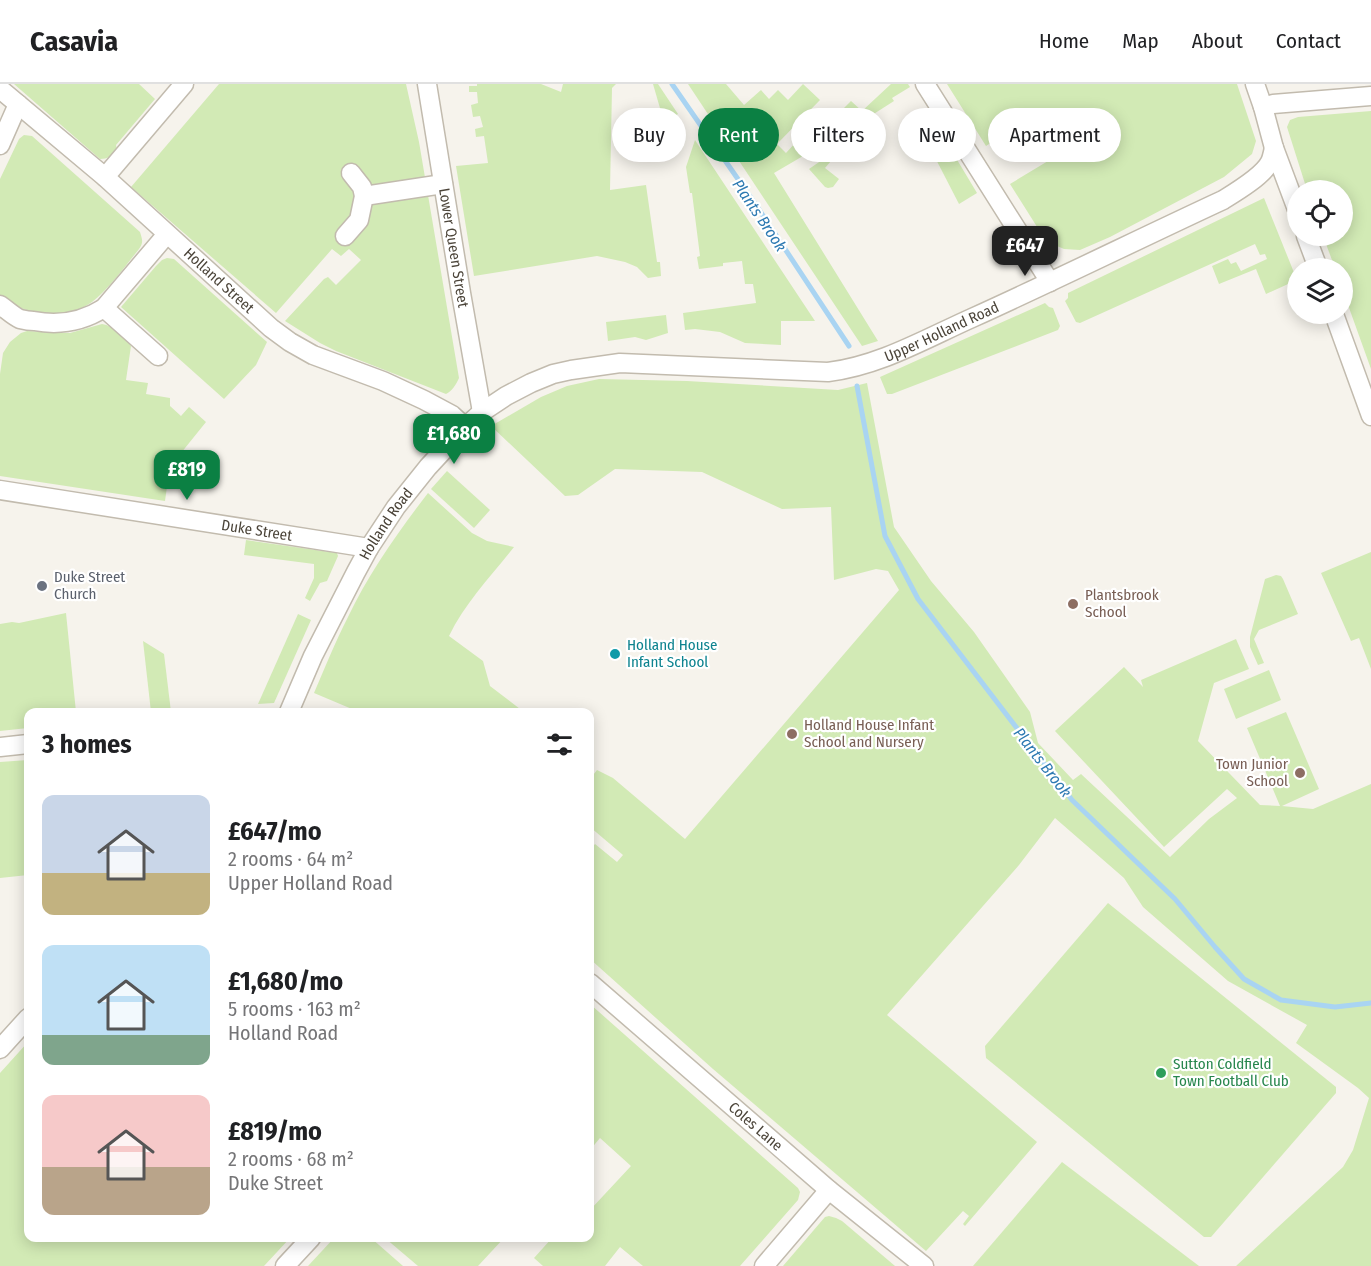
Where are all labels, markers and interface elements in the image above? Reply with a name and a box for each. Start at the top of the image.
text: Casavia [30,25,118,58]
text: Home [1039,28,1089,54]
text: Map [1122,28,1159,54]
text: About [1192,28,1243,54]
text: Contact [1276,28,1341,54]
chip: Buy [612,108,686,162]
chip: Rent [698,108,779,162]
chip: Filters [791,108,886,162]
chip: New [898,108,976,162]
chip: Apartment [988,108,1121,162]
water label: Plants Brook [728,176,791,255]
map controls [1287,180,1353,324]
button: locate [1287,180,1353,246]
street label: Lower Queen Street [435,187,472,309]
pin: £647 [989,226,1061,277]
text: £647 [1006,233,1044,257]
street label: Holland Street [180,244,258,317]
button: layers [1287,258,1353,324]
street label: Upper Holland Road [882,298,1002,366]
pin: £1,680 [405,414,503,465]
text: £1,680 [427,421,481,445]
pin: £819 [151,450,223,501]
text: £819 [168,457,206,481]
street label: Holland Road [355,484,417,563]
street label: Duke Street [220,516,294,545]
place label: Duke Street Church [54,568,125,603]
marker: Duke Street Church [35,579,49,593]
place label: Plantsbrook School [1085,586,1159,621]
marker: Plantsbrook School [1066,597,1080,611]
place label: Holland House Infant School [627,636,717,671]
marker: Holland House Infant School [608,647,622,661]
place label: Holland House Infant School and Nursery [804,716,934,751]
water label: Plants Brook [1010,724,1076,801]
marker: Holland House Infant School and Nursery [785,727,799,741]
icon: filters [543,728,576,761]
text: 3 homes [42,729,132,760]
place label: Town Junior School [1216,755,1289,790]
marker: Town Junior School [1293,766,1307,780]
text: £647/mo [228,816,322,847]
icon: home [90,819,162,891]
text: 2 rooms · 64 m² [228,847,353,871]
text: Upper Holland Road [228,871,393,895]
text: £1,680/mo [228,966,343,997]
icon: home [90,969,162,1041]
text: 5 rooms · 163 m² [228,997,361,1021]
text: Holland Road [228,1021,338,1045]
place label: Sutton Coldfield Town Football Club [1173,1055,1289,1090]
marker: Sutton Coldfield Town Football Club [1154,1066,1168,1080]
street label: Coles Lane [725,1098,786,1155]
text: £819/mo [228,1116,322,1147]
icon: home [90,1119,162,1191]
text: 2 rooms · 68 m² [228,1147,354,1171]
text: Duke Street [228,1171,323,1195]

